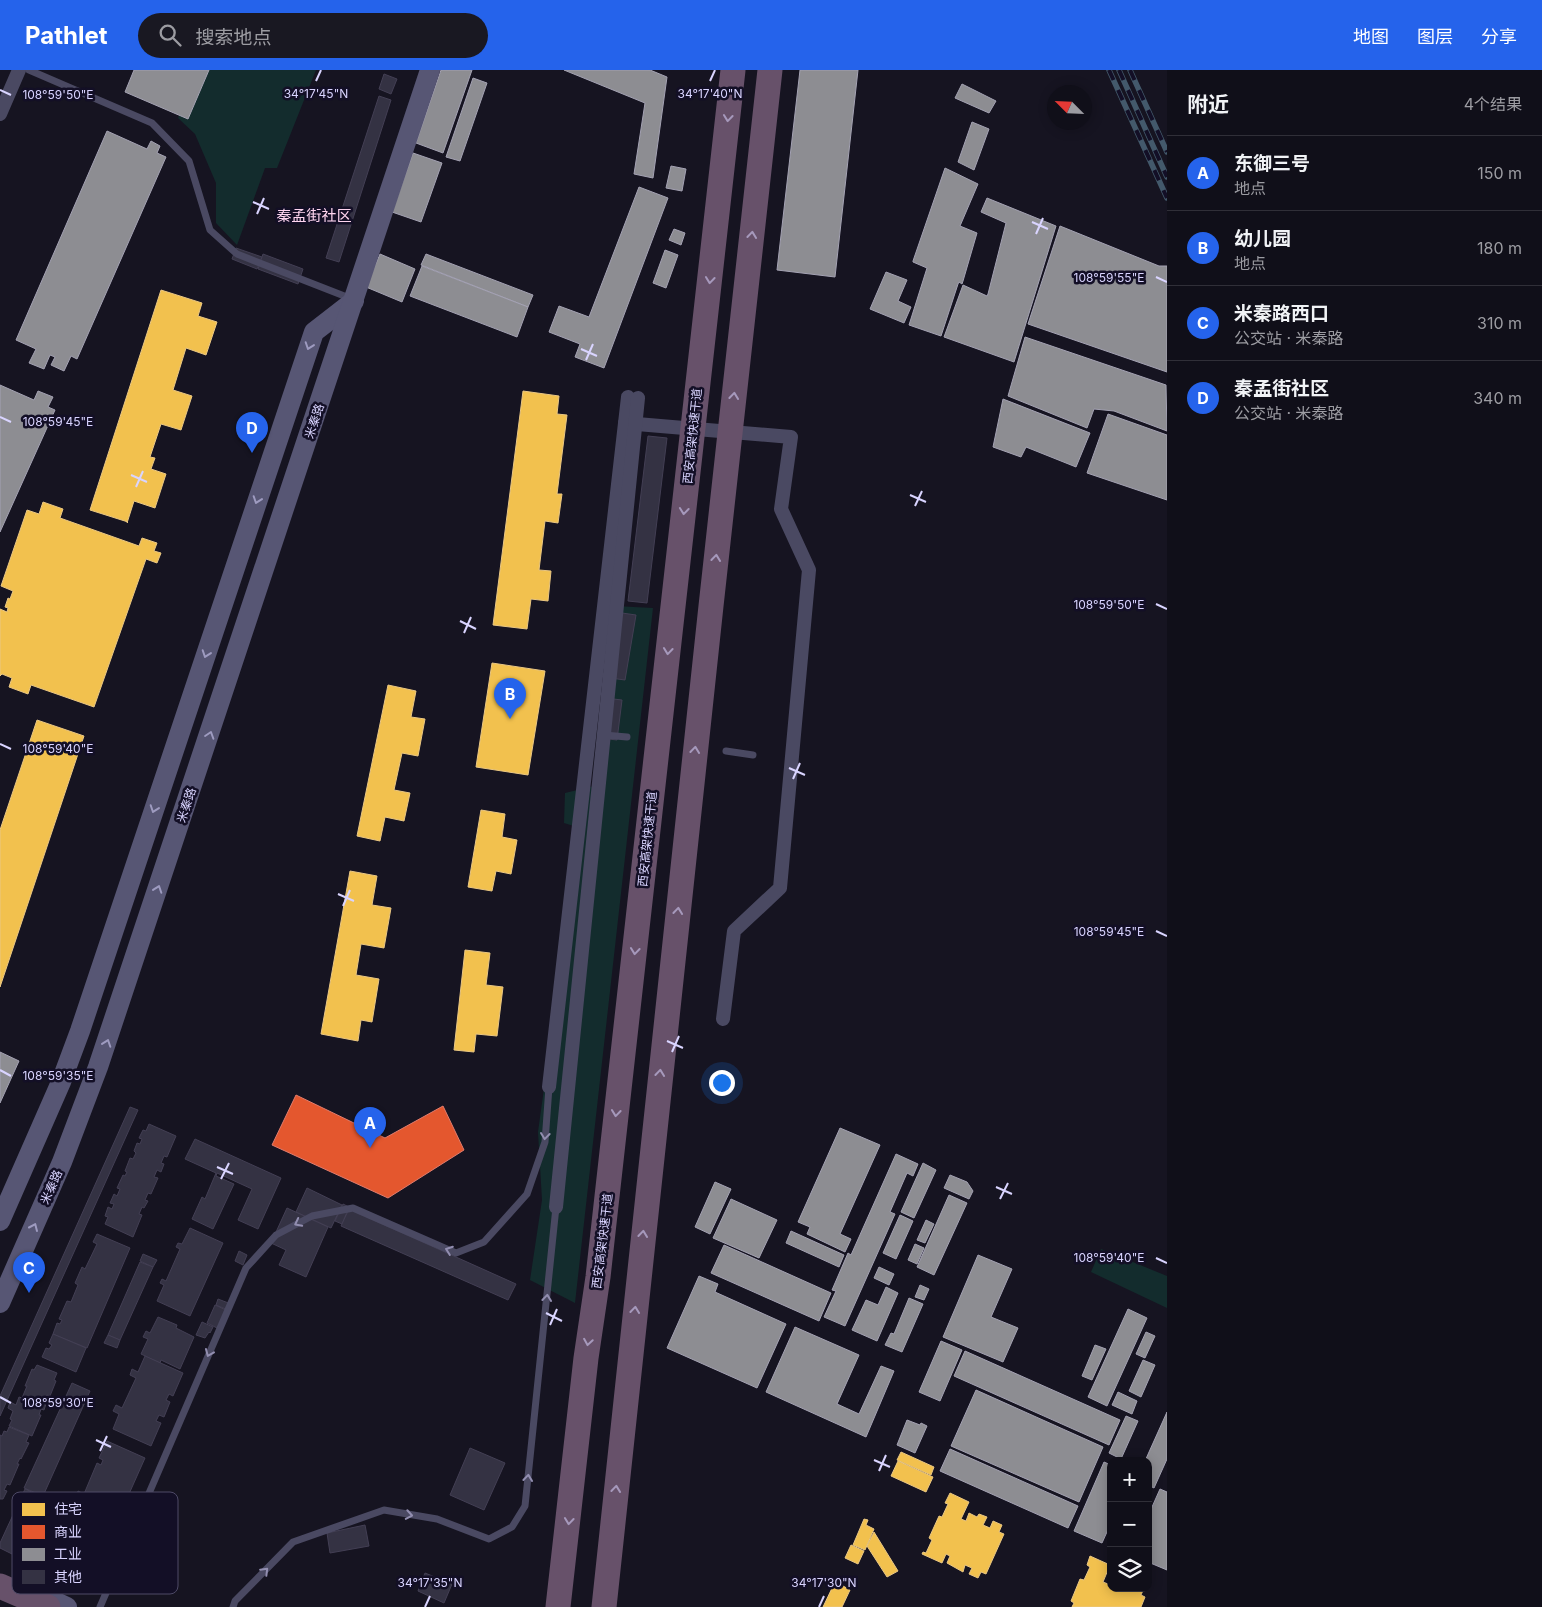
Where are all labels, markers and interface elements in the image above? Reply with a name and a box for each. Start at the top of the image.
search box [138,13,488,58]
text: Pathlet [25,21,108,50]
icon: search [156,21,184,49]
text: 搜索地点 [196,26,272,49]
text: 地图 [1353,26,1389,47]
text: 图层 [1417,26,1453,47]
text: 分享 [1481,26,1517,47]
north arrow [1047,85,1092,130]
text: 34°17'45"N [284,86,348,101]
text: 34°17'40"N [678,86,742,101]
text: 108°59'50"E [22,87,94,102]
text: 附近 [1187,92,1229,117]
text: 4个结果 [1464,94,1522,114]
one-way arrow [722,115,733,123]
text: 东御三号 [1234,152,1310,175]
text: A [1197,163,1209,183]
text: 150 m [1477,163,1522,183]
text: 地点 [1234,178,1266,198]
district label: 秦孟街社区 [276,206,352,225]
text: 幼儿园 [1234,227,1291,250]
one-way arrow [746,230,757,238]
text: B [1198,238,1208,258]
text: 180 m [1477,238,1522,258]
text: 地点 [1234,253,1266,273]
text: 108°59'55"E [1074,270,1144,285]
one-way arrow [705,276,716,284]
text: 米秦路西口 [1234,302,1329,325]
text: C [1197,313,1209,333]
text: 310 m [1477,313,1522,333]
text: 公交站 · 米秦路 [1234,328,1344,348]
one-way arrow [305,342,315,350]
text: 秦孟街社区 [1234,377,1329,400]
street label: 西安高架快速干道 [680,387,704,485]
text: D [1197,388,1209,408]
text: 340 m [1473,388,1522,408]
one-way arrow [728,392,739,400]
street label: 米秦路 [301,402,327,440]
text: 公交站 · 米秦路 [1234,403,1344,423]
pin: D [236,412,268,453]
text: 108°59'45"E [23,414,93,429]
one-way arrow [253,496,263,504]
one-way arrow [679,507,690,515]
one-way arrow [710,553,721,561]
text: 108°59'50"E [1073,597,1145,612]
one-way arrow [663,647,674,655]
one-way arrow [202,650,212,658]
pin: B [494,678,526,719]
one-way arrow [204,731,214,739]
text: 108°59'40"E [23,741,93,756]
one-way arrow [689,745,700,753]
street label: 米秦路 [173,786,199,824]
street label: 西安高架快速干道 [635,790,659,888]
one-way arrow [150,804,160,812]
one-way arrow [153,885,163,894]
one-way arrow [672,907,683,915]
text: 108°59'45"E [1074,924,1144,939]
one-way arrow [630,947,641,955]
one-way arrow [101,1039,111,1048]
text: 108°59'35"E [22,1068,94,1083]
one-way arrow [654,1069,665,1077]
your location [709,1070,735,1096]
pin: A [354,1107,386,1148]
one-way arrow [611,1109,622,1117]
one-way arrow [540,1132,551,1140]
street label: 米秦路 [37,1167,65,1207]
street label: 西安高架快速干道 [589,1192,615,1290]
one-way arrow [294,1217,303,1227]
one-way arrow [27,1223,38,1232]
one-way arrow [637,1230,648,1238]
one-way arrow [446,1245,454,1255]
text: 108°59'40"E [1074,1250,1144,1265]
pin: C [13,1252,45,1293]
one-way arrow [541,1294,552,1302]
one-way arrow [629,1306,640,1314]
one-way arrow [583,1339,594,1347]
one-way arrow [205,1348,216,1357]
text: 108°59'30"E [22,1395,94,1410]
map controls [1107,1457,1152,1592]
button: + [1107,1457,1152,1502]
one-way arrow [522,1473,533,1481]
one-way arrow [610,1485,621,1493]
legend [12,1492,178,1594]
text: 住宅 [54,1500,82,1517]
button: − [1107,1502,1152,1547]
one-way arrow [405,1509,414,1519]
one-way arrow [564,1518,575,1526]
text: 商业 [54,1523,82,1540]
text: 工业 [54,1545,82,1562]
button: layers [1107,1547,1152,1592]
text: 其他 [54,1568,82,1585]
one-way arrow [259,1568,268,1577]
text: 34°17'35"N [397,1575,463,1590]
text: 34°17'30"N [791,1575,857,1590]

